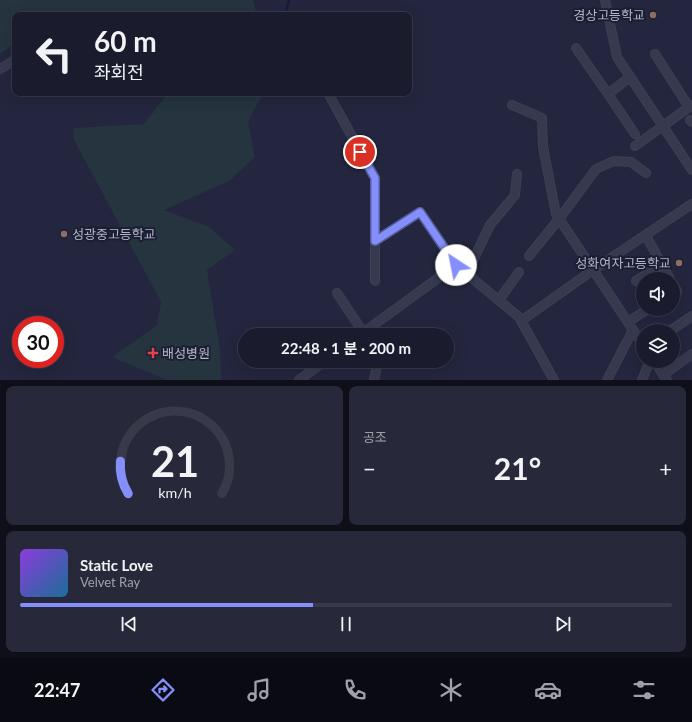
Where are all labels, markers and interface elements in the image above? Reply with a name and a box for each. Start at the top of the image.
place label: 경상고등학교 [573,7,645,23]
marker: 경상고등학교 [648,10,658,20]
text: 60 m [94,24,157,58]
icon: left [28,28,80,80]
text: 좌회전 [94,61,144,83]
pin [343,135,377,169]
icon: arrive [349,141,371,163]
place label: 성광중고등학교 [72,226,156,242]
marker: 성광중고등학교 [59,229,69,239]
position arrow [435,244,477,286]
place label: 성화여자고등학교 [575,255,671,271]
marker: 성화여자고등학교 [674,258,684,268]
map controls [636,272,680,368]
button: sound [636,272,680,316]
speed limit sign: 30 [12,316,64,368]
button: layers [636,324,680,368]
text: 22:48 · 1 분 · 200 m [281,339,411,357]
place label: 배성병원 [162,345,210,361]
marker: 배성병원 [147,347,159,359]
text: 공조 [363,429,387,445]
text: 21 [150,435,199,485]
text: 21° [494,450,541,486]
text: − [363,455,376,482]
text: + [659,455,672,482]
text: km/h [158,483,191,500]
text: Static Love [80,556,153,574]
text: Velvet Ray [80,574,140,590]
icon: previous [118,613,140,635]
icon: pause [335,613,357,635]
icon: next [552,613,574,635]
icon: directions [149,676,177,704]
icon: music [245,676,273,704]
icon: phone [341,676,369,704]
icon: climate [437,676,465,704]
icon: car [534,676,562,704]
icon: filters [630,676,658,704]
text: 22:47 [34,679,81,701]

